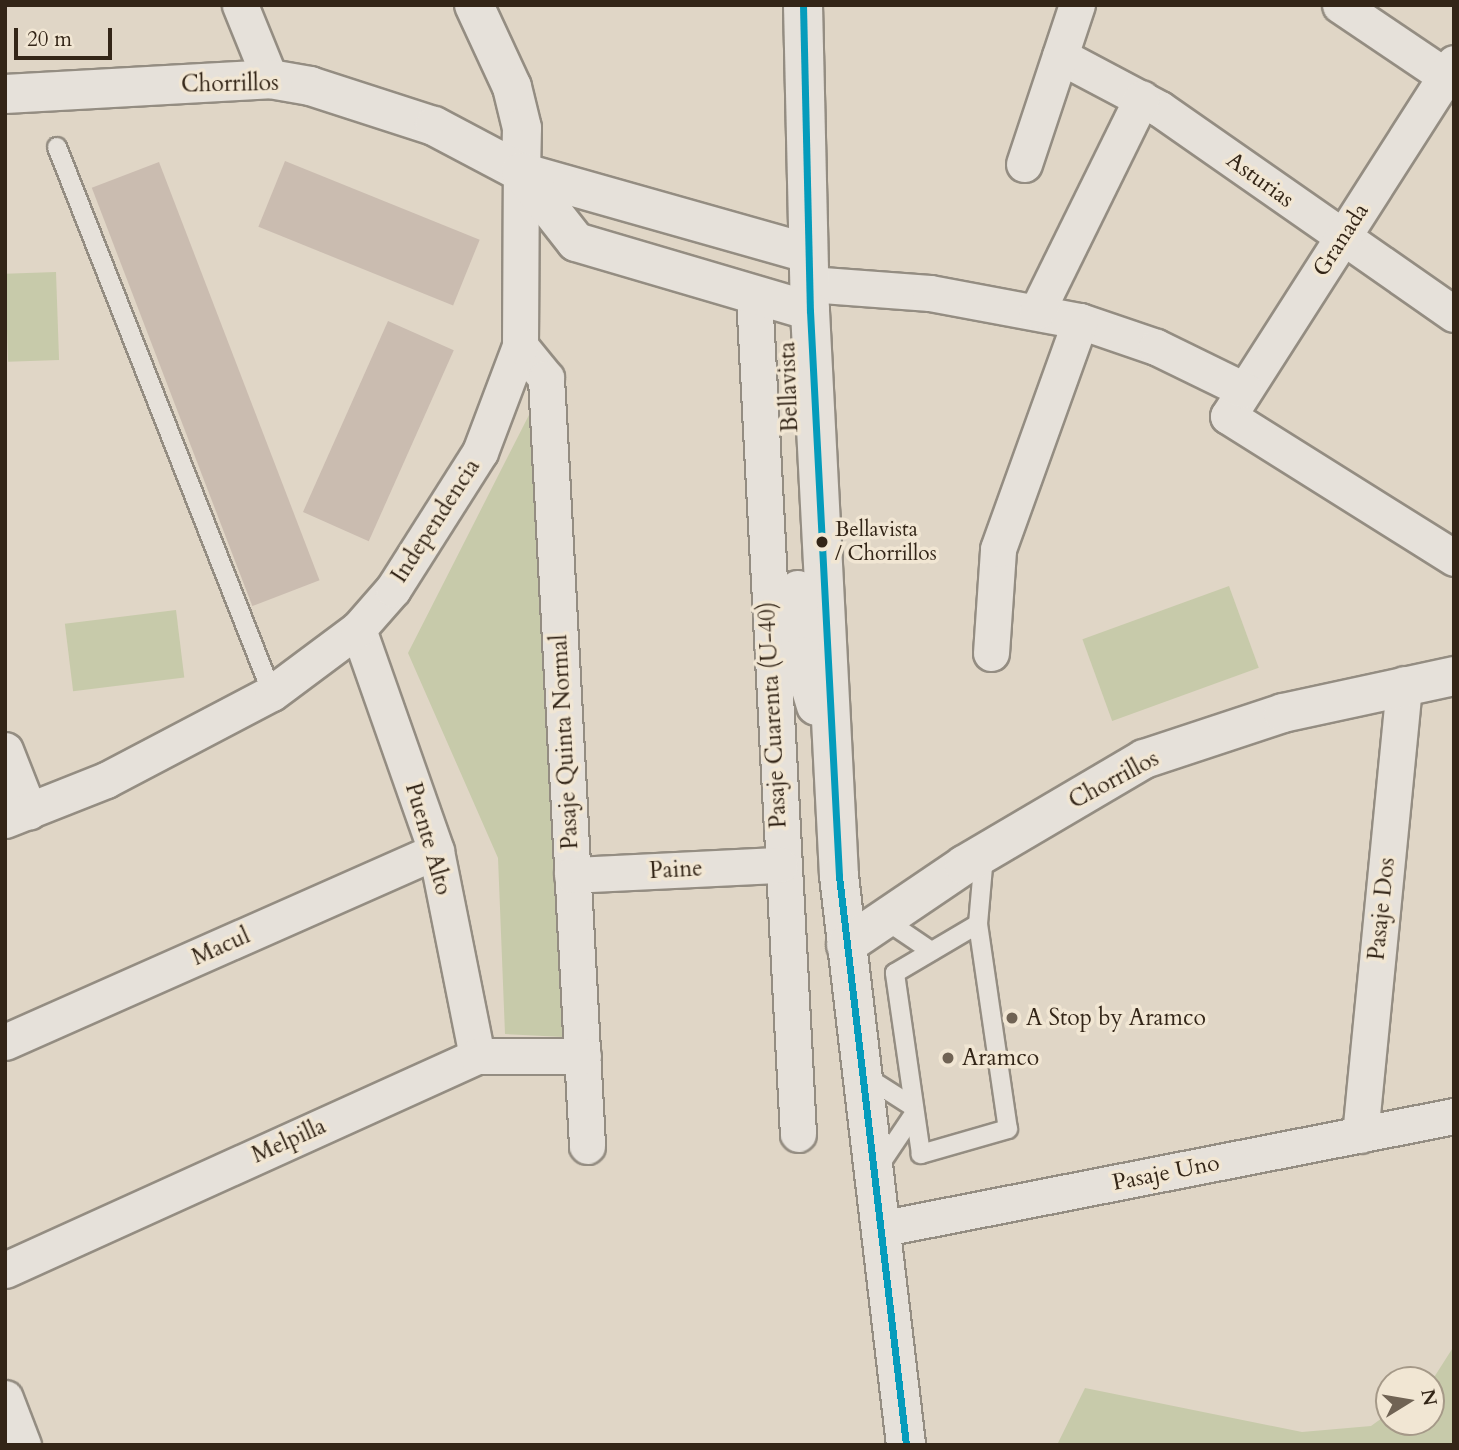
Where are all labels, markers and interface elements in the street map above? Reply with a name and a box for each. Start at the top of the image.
scale bar [18,14,116,58]
text: 20 m [27,25,72,54]
street label: Chorrillos [181,69,279,99]
street label: Asturias [1221,146,1299,214]
street label: Granada [1307,198,1375,282]
street label: Bellavista [774,341,804,433]
street label: Independencia [386,454,486,588]
place label: Bellavista / Chorrillos [835,517,937,567]
marker: Bellavista / Chorrillos [815,535,829,549]
street label: Pasaje Cuarenta (U-40) [753,601,793,829]
street label: Pasaje Quinta Normal [546,634,584,850]
street label: Chorrillos [1064,745,1164,815]
street label: Puente Alto [399,780,457,898]
street label: Paine [649,855,703,885]
street label: Pasaje Dos [1363,856,1401,962]
street label: Macul [188,922,254,972]
place label: A Stop by Aramco [1026,1004,1206,1032]
marker: A Stop by Aramco [1004,1010,1020,1026]
place label: Aramco [962,1044,1039,1072]
marker: Aramco [940,1050,956,1066]
street label: Melpilla [248,1112,330,1170]
street label: Pasaje Uno [1110,1149,1222,1197]
north arrow [1375,1366,1445,1436]
text: N [1414,1387,1443,1408]

